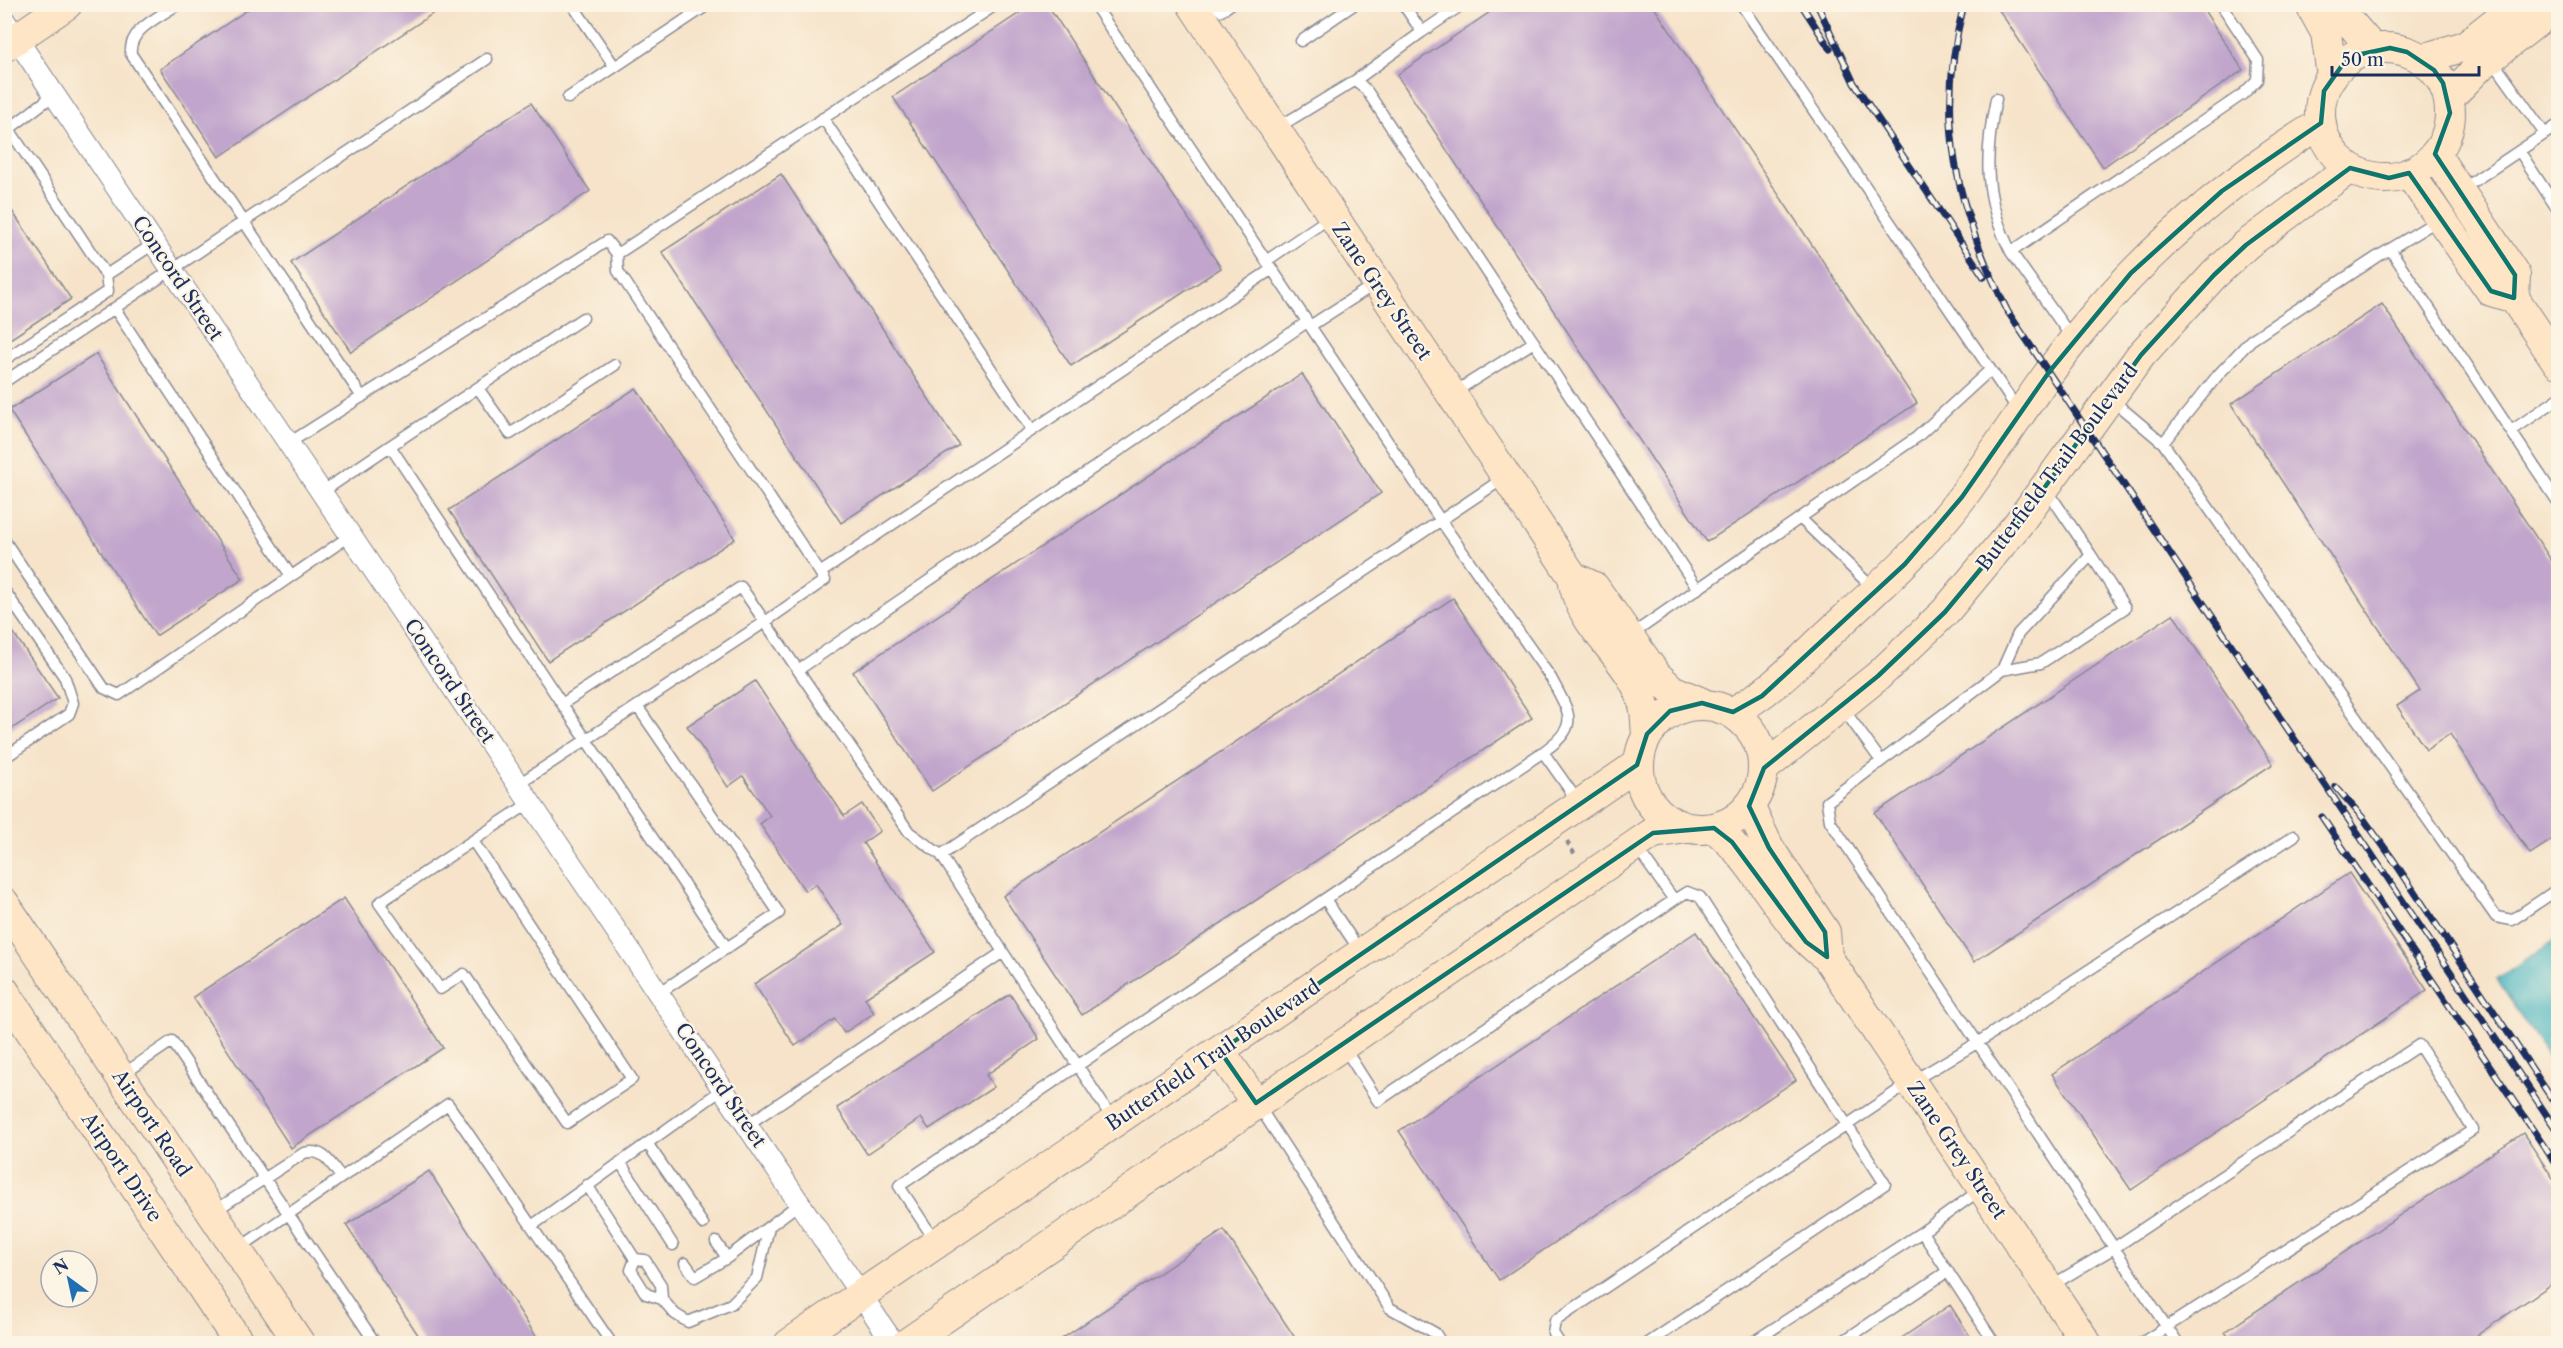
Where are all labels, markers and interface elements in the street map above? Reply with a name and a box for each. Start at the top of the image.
scale bar [2332,39,2479,77]
text: 50 m [2341,49,2384,71]
street label: Concord Street [127,211,229,345]
street label: Zane Grey Street [1327,218,1437,364]
street label: Butterfield Trail Boulevard [1971,359,2143,575]
street label: Concord Street [399,614,501,748]
street label: Butterfield Trail Boulevard [1101,974,1325,1136]
street label: Concord Street [670,1018,772,1152]
street label: Airport Road [107,1064,197,1181]
street label: Zane Grey Street [1902,1077,2012,1223]
street label: Airport Drive [76,1107,167,1226]
north arrow [39,1249,99,1309]
text: N [50,1254,72,1279]

